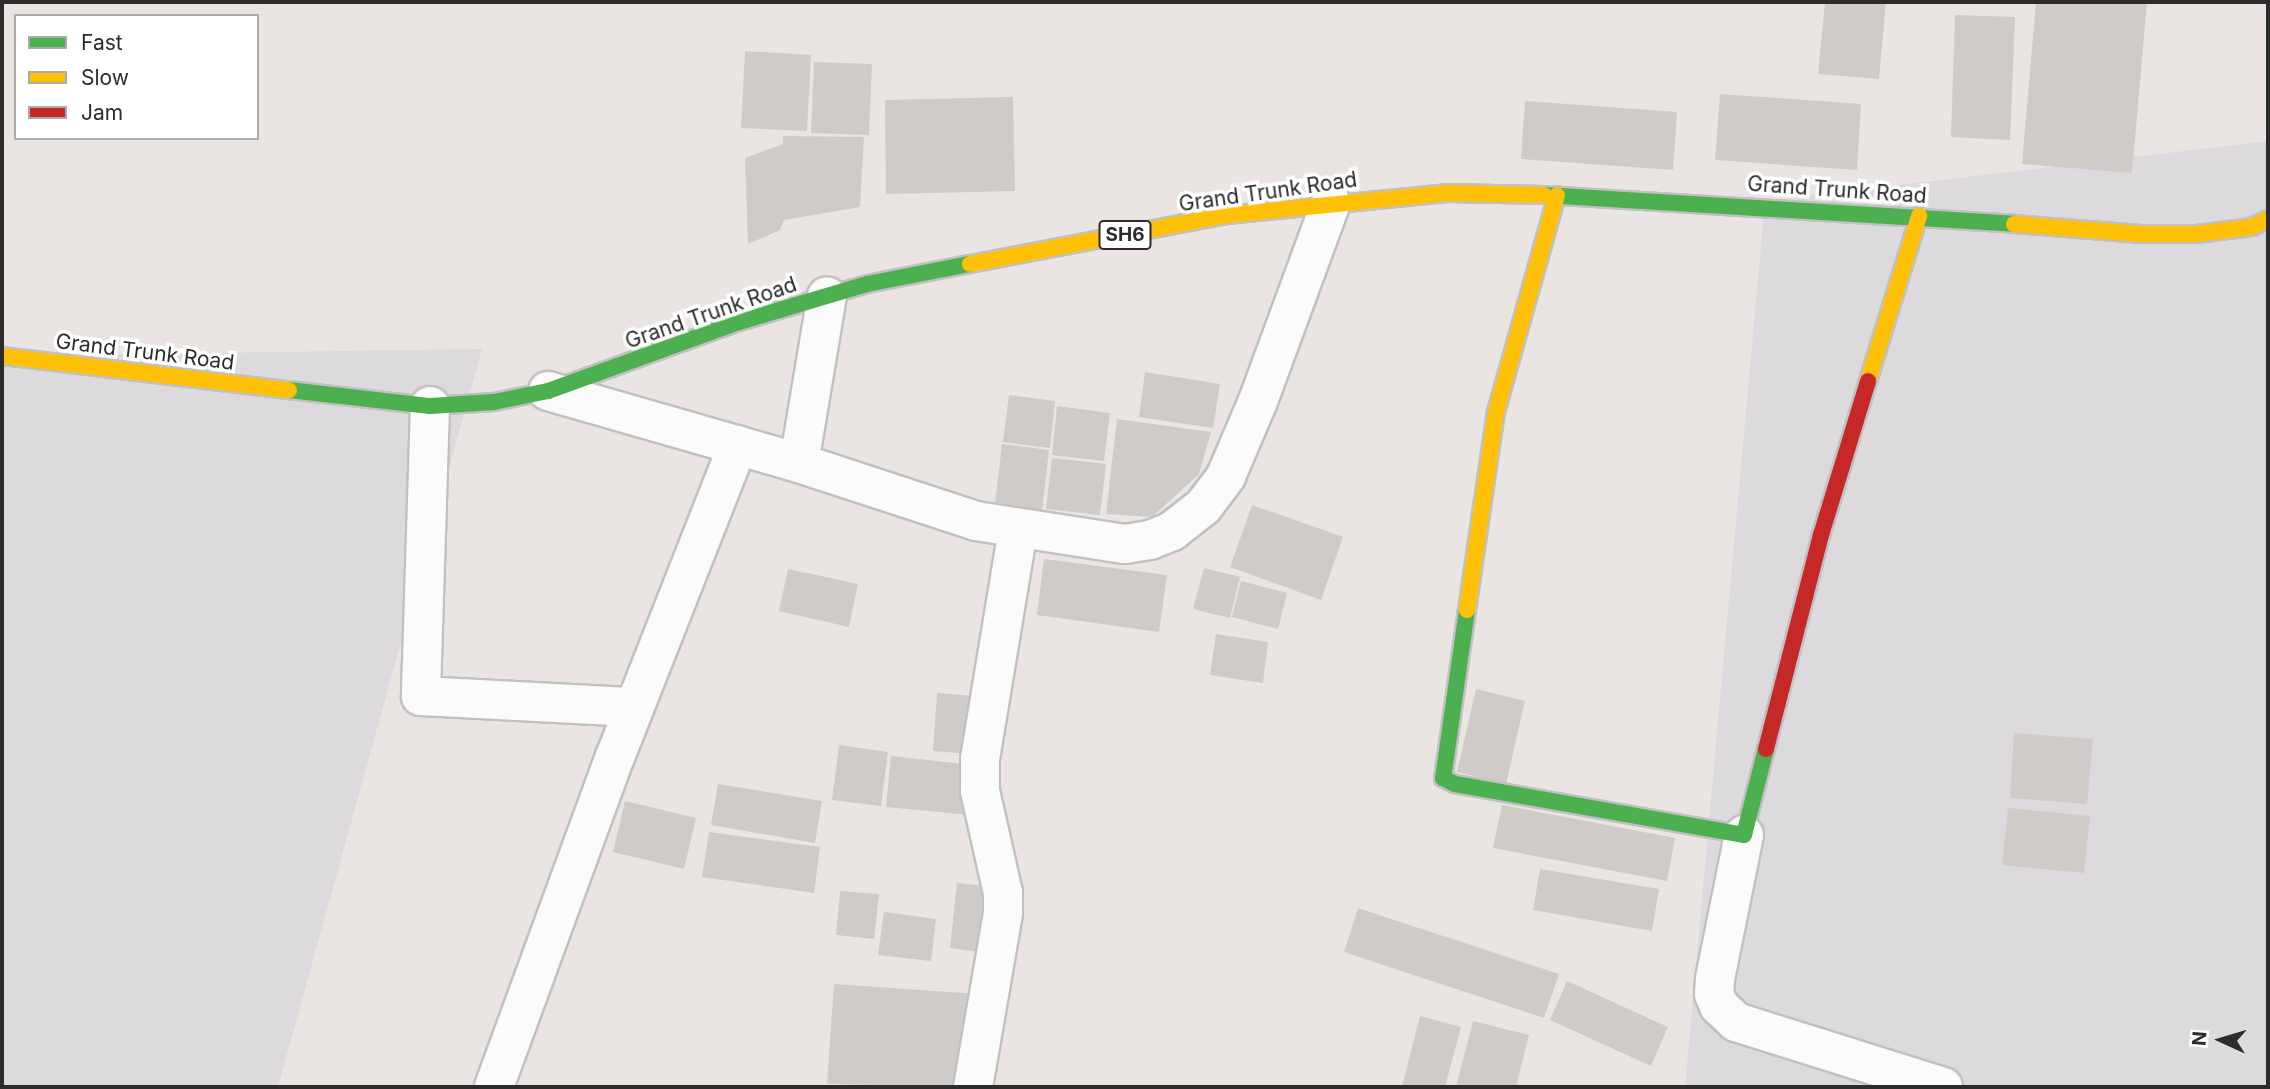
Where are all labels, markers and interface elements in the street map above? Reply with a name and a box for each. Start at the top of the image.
legend [14,14,259,140]
text: Fast [81,30,123,55]
text: Slow [81,65,129,90]
text: Jam [81,100,123,125]
street label: Grand Trunk Road [1177,167,1359,217]
street label: Grand Trunk Road [1746,171,1928,209]
road number: SH6 [1097,219,1153,250]
street label: Grand Trunk Road [622,272,800,354]
street label: Grand Trunk Road [54,329,236,375]
north arrow [2186,1005,2256,1075]
text: N [2188,1030,2212,1047]

